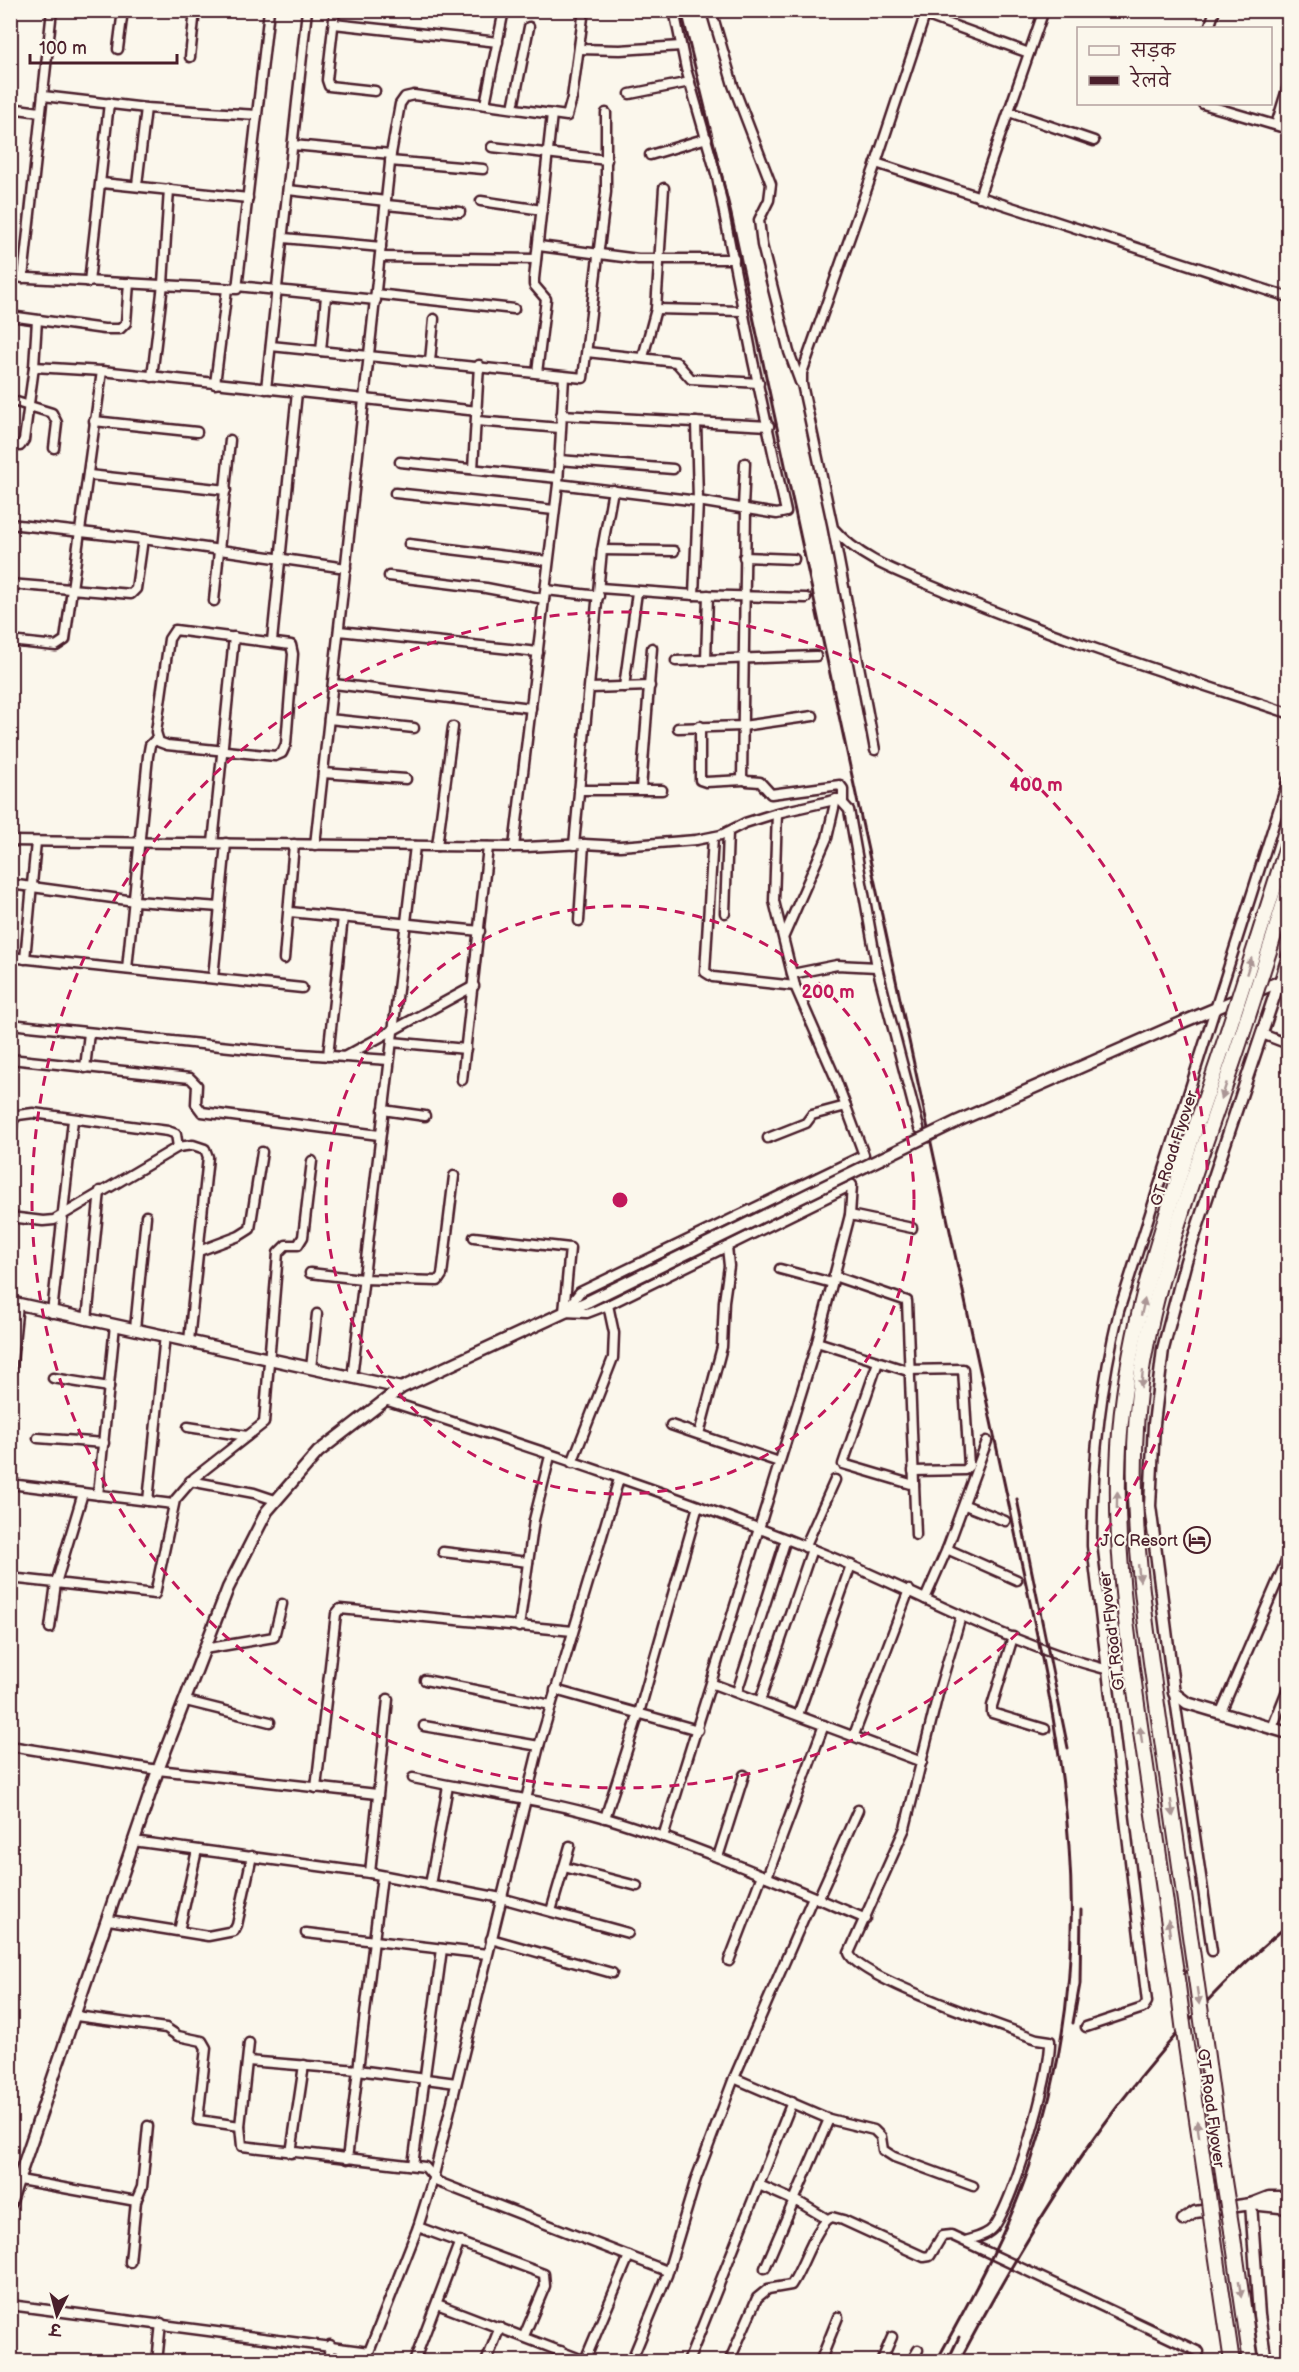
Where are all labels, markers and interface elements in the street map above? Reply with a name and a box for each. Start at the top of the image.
scale bar [30,27,177,65]
legend [1077,27,1272,105]
text: 100 m [39,38,87,59]
text: सड़क [1130,41,1176,62]
text: रेलवे [1129,65,1172,92]
text: 400 m [1009,775,1063,796]
one-way arrow [1245,957,1254,975]
text: 200 m [801,982,855,1003]
one-way arrow [1218,1082,1228,1100]
street label: GT Road Flyover [1147,1088,1202,1208]
centre of rings [610,1190,630,1210]
one-way arrow [1138,1297,1148,1316]
one-way arrow [1137,1369,1147,1388]
one-way arrow [1113,1490,1122,1509]
hotel icon: J C Resort [1182,1525,1212,1555]
place label: J C Resort [1101,1532,1178,1551]
one-way arrow [1134,1564,1144,1583]
street label: GT Road Flyover [1096,1570,1129,1692]
one-way arrow [1136,1725,1145,1744]
one-way arrow [1167,1799,1176,1818]
one-way arrow [1165,1918,1174,1937]
one-way arrow [1194,1986,1203,2005]
street label: GT Road Flyover [1193,2047,1228,2169]
one-way arrow [1194,2119,1203,2138]
one-way arrow [1236,2280,1245,2299]
north arrow [27,2285,87,2345]
text: उ [48,2318,64,2339]

